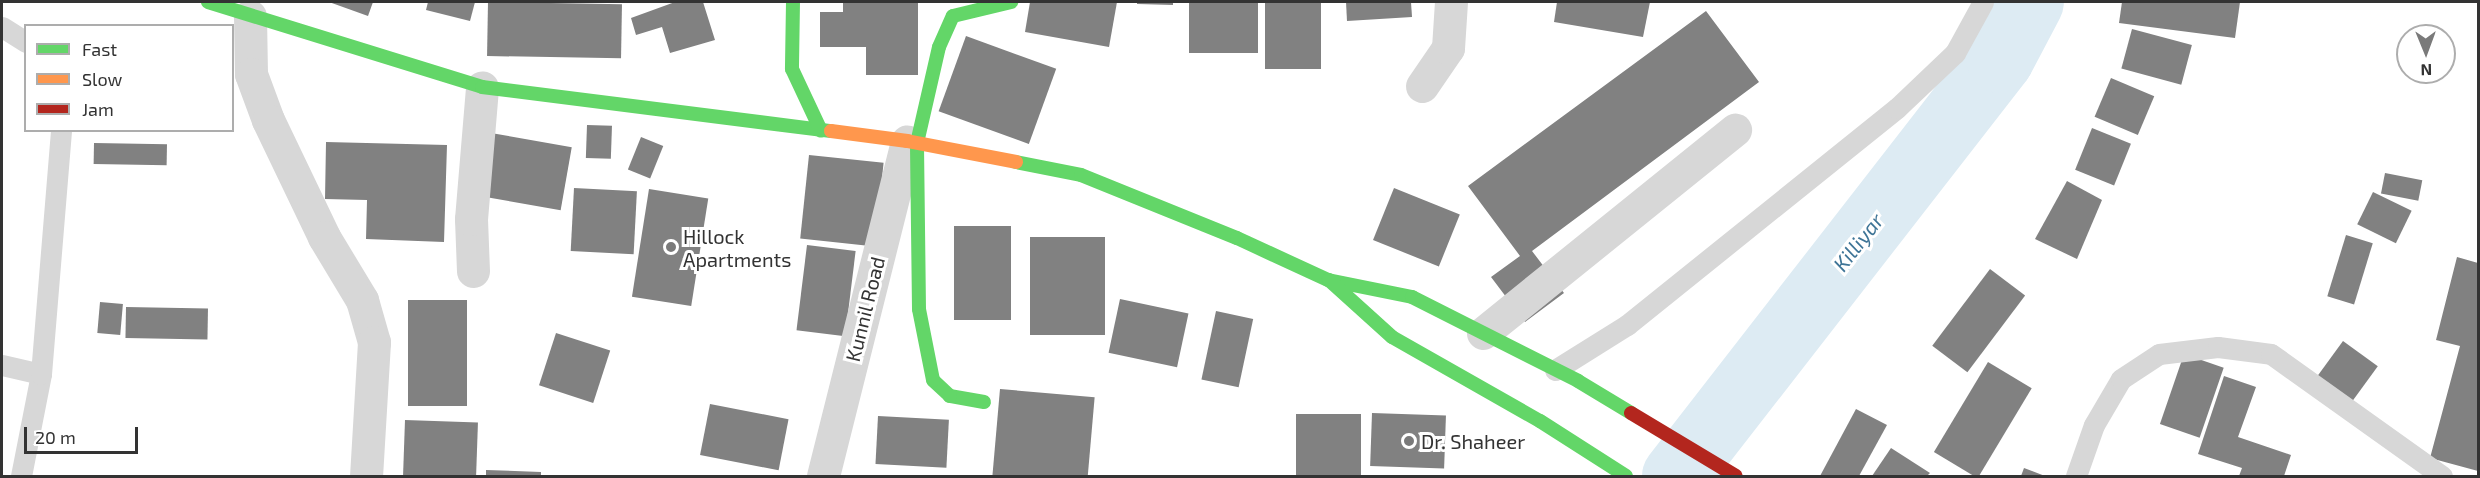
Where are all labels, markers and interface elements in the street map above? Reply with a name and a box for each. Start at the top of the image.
legend [24,24,234,132]
north arrow [2396,24,2456,84]
text: Fast [82,38,117,60]
text: N [2420,61,2432,80]
text: Slow [82,68,122,90]
text: Jam [82,98,114,120]
water label: Killiyar [1828,208,1888,276]
place label: Hillock Apartments [683,224,791,271]
marker: Hillock Apartments [664,240,678,254]
street label: Kunnil Road [840,254,890,364]
scale bar [27,415,141,453]
text: 20 m [35,426,76,448]
place label: Dr. Shaheer [1421,429,1525,453]
marker: Dr. Shaheer [1402,434,1416,448]

